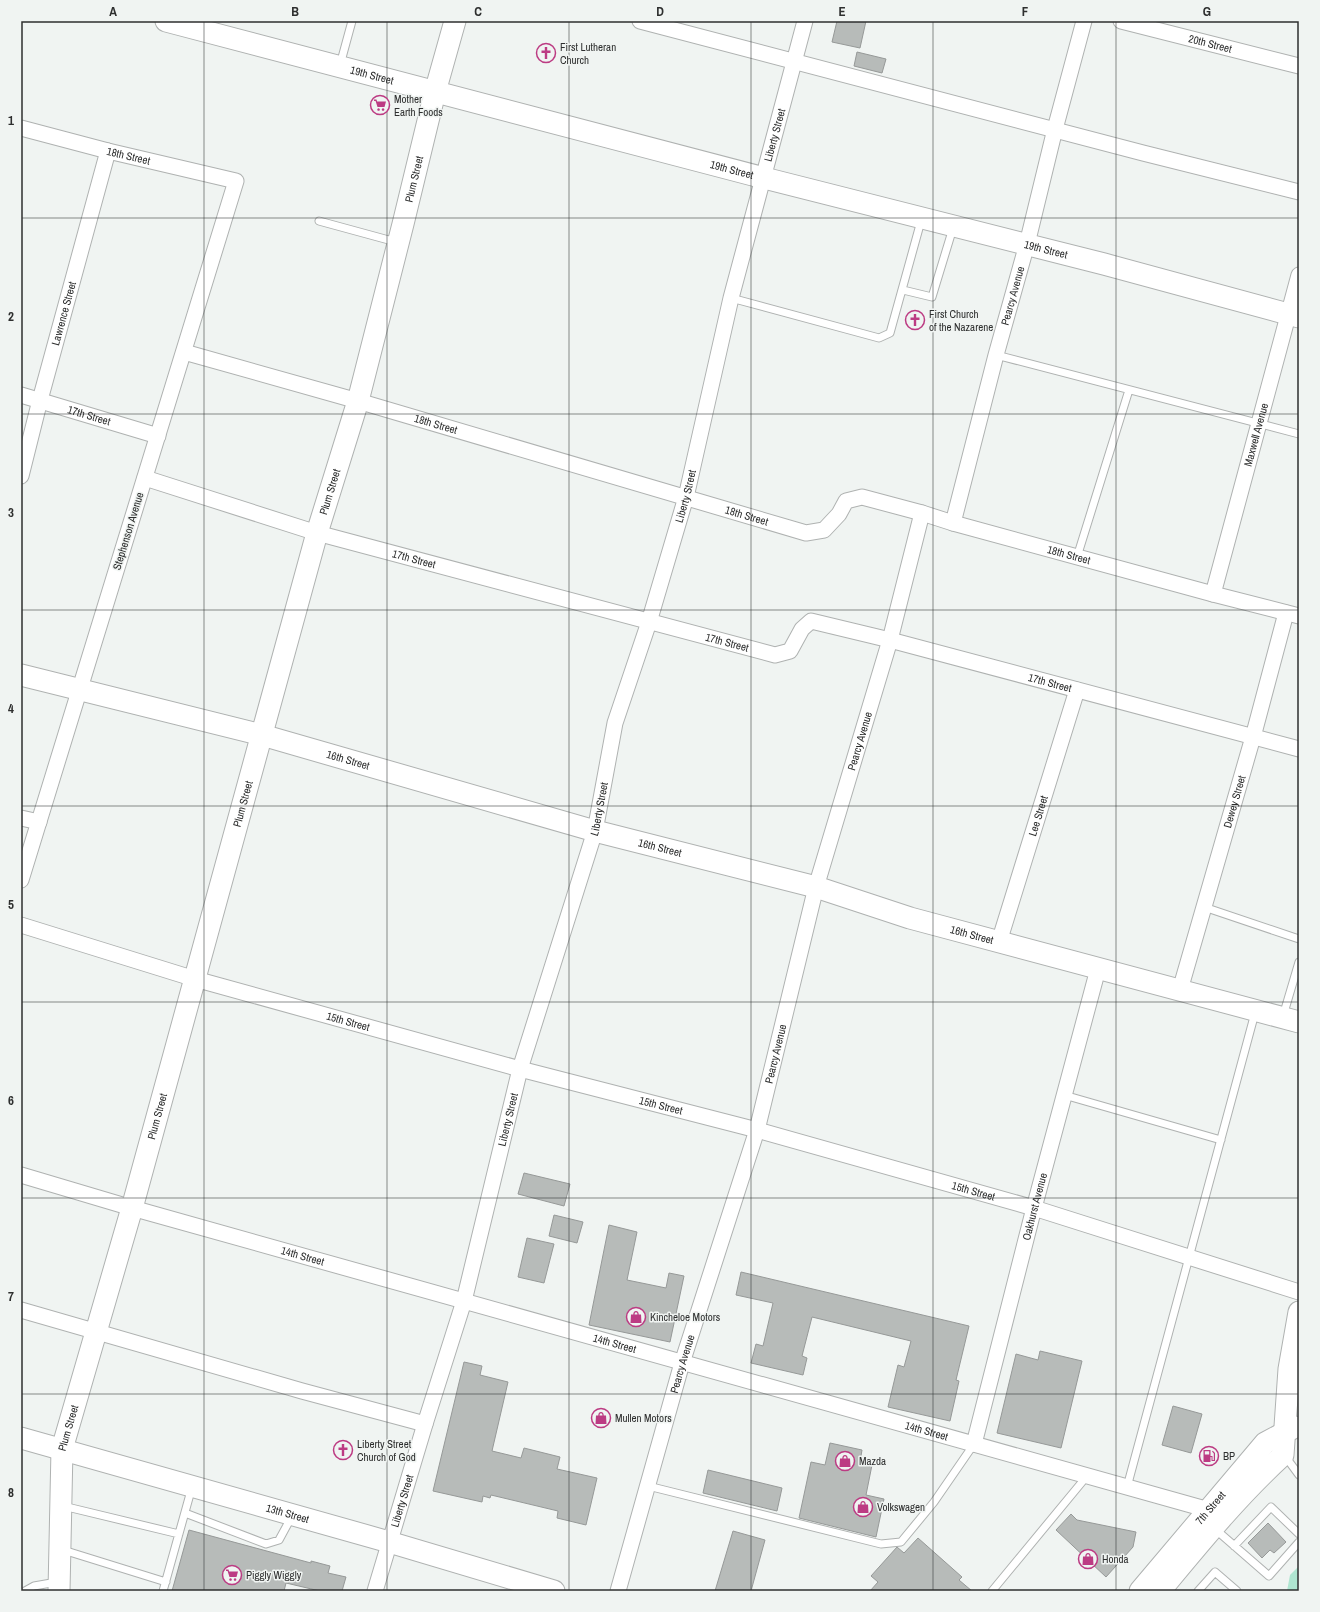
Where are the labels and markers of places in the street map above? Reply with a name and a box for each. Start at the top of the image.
place label: First Lutheran Church [560,40,616,67]
church icon: First Lutheran Church [535,42,557,64]
place label: Mother Earth Foods [394,92,443,119]
supermarket icon: Mother Earth Foods [369,94,391,116]
place label: First Church of the Nazarene [929,307,993,334]
church icon: First Church of the Nazarene [904,309,926,331]
shop icon: Kincheloe Motors [625,1306,647,1328]
place label: Kincheloe Motors [650,1310,721,1324]
shop icon: Mullen Motors [590,1407,612,1429]
place label: Mullen Motors [615,1411,672,1425]
place label: Liberty Street Church of God [357,1437,416,1464]
church icon: Liberty Street Church of God [332,1439,354,1461]
fuel station icon: BP [1198,1445,1220,1467]
place label: BP [1223,1449,1235,1463]
shop icon: Mazda [834,1450,856,1472]
place label: Mazda [859,1454,886,1468]
shop icon: Volkswagen [852,1496,874,1518]
place label: Volkswagen [877,1500,925,1514]
shop icon: Honda [1077,1548,1099,1570]
place label: Honda [1102,1552,1129,1566]
supermarket icon: Piggly Wiggly [221,1564,243,1586]
place label: Piggly Wiggly [246,1568,302,1582]

